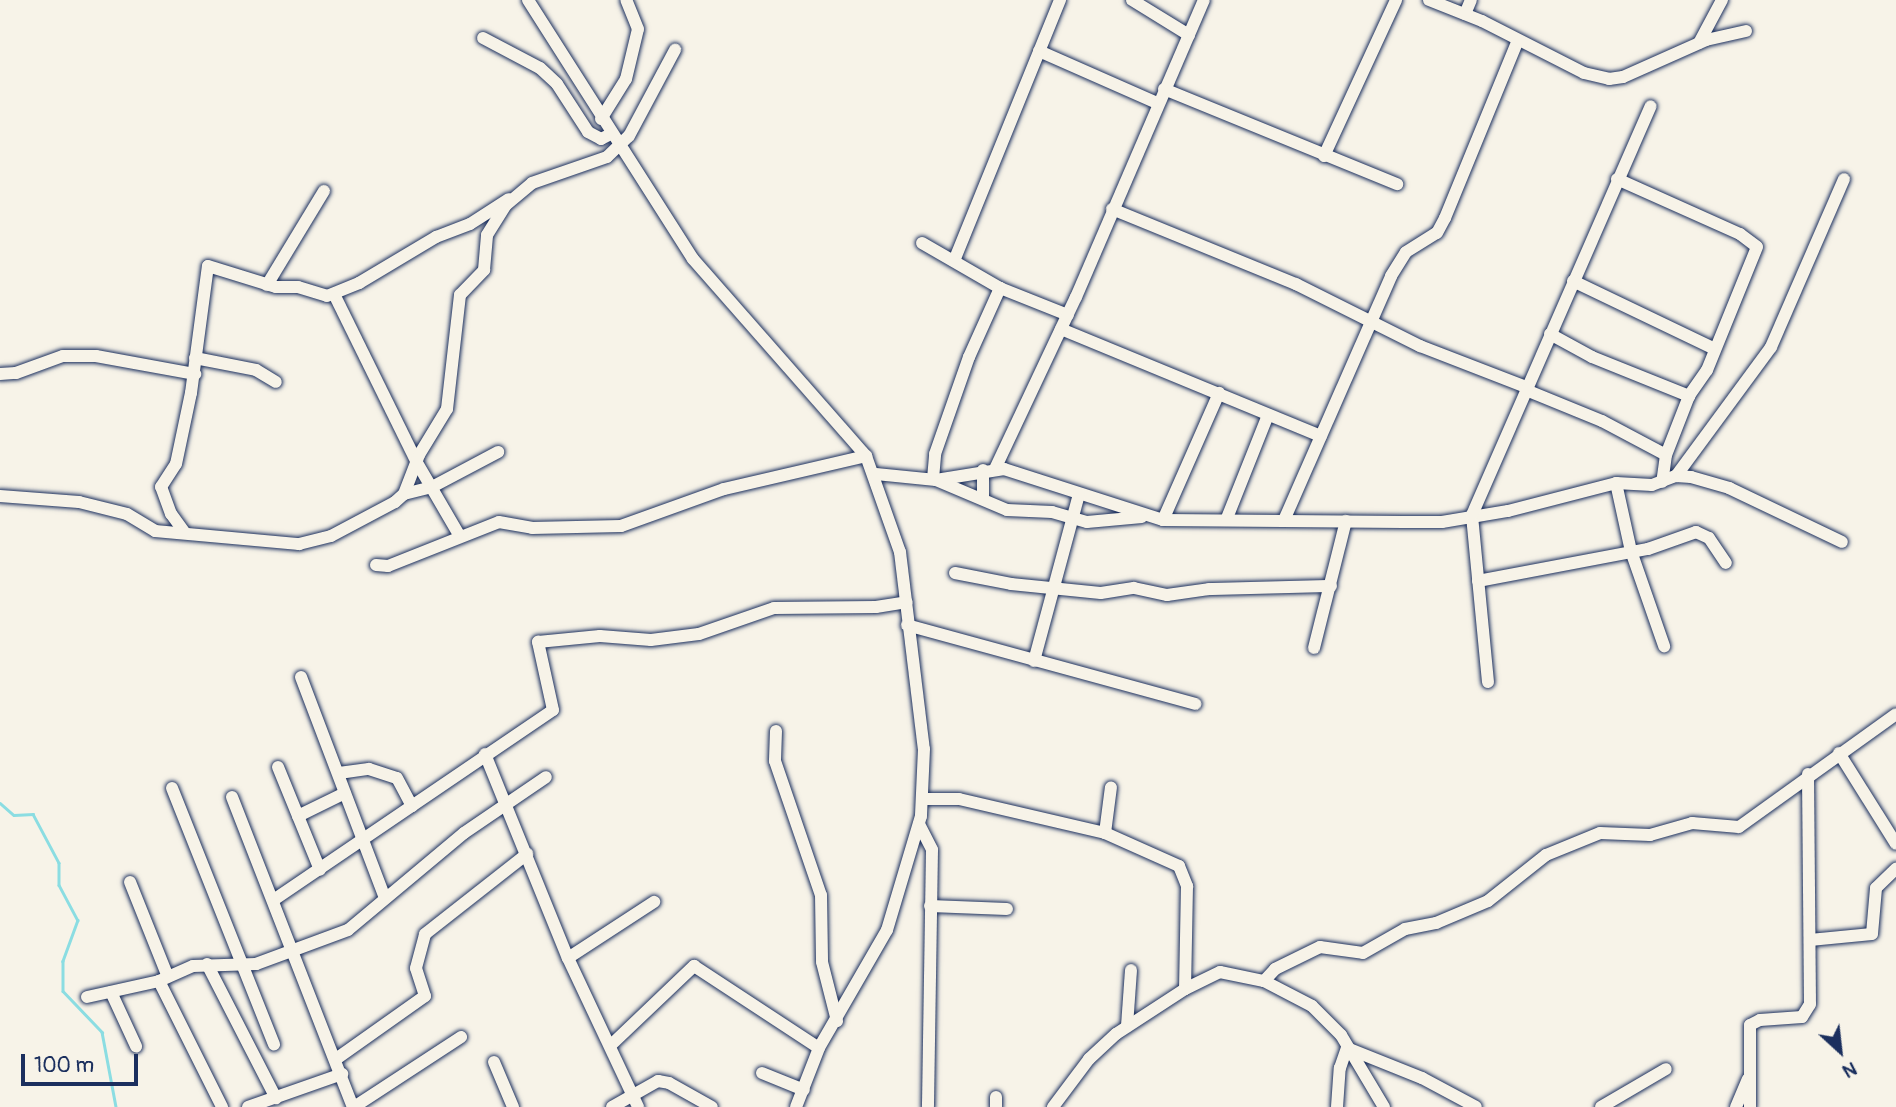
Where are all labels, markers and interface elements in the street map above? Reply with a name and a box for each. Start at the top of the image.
north arrow [1805,1016,1875,1086]
scale bar [24,1040,142,1084]
text: 100 m [34,1052,94,1079]
text: N [1838,1056,1861,1083]

